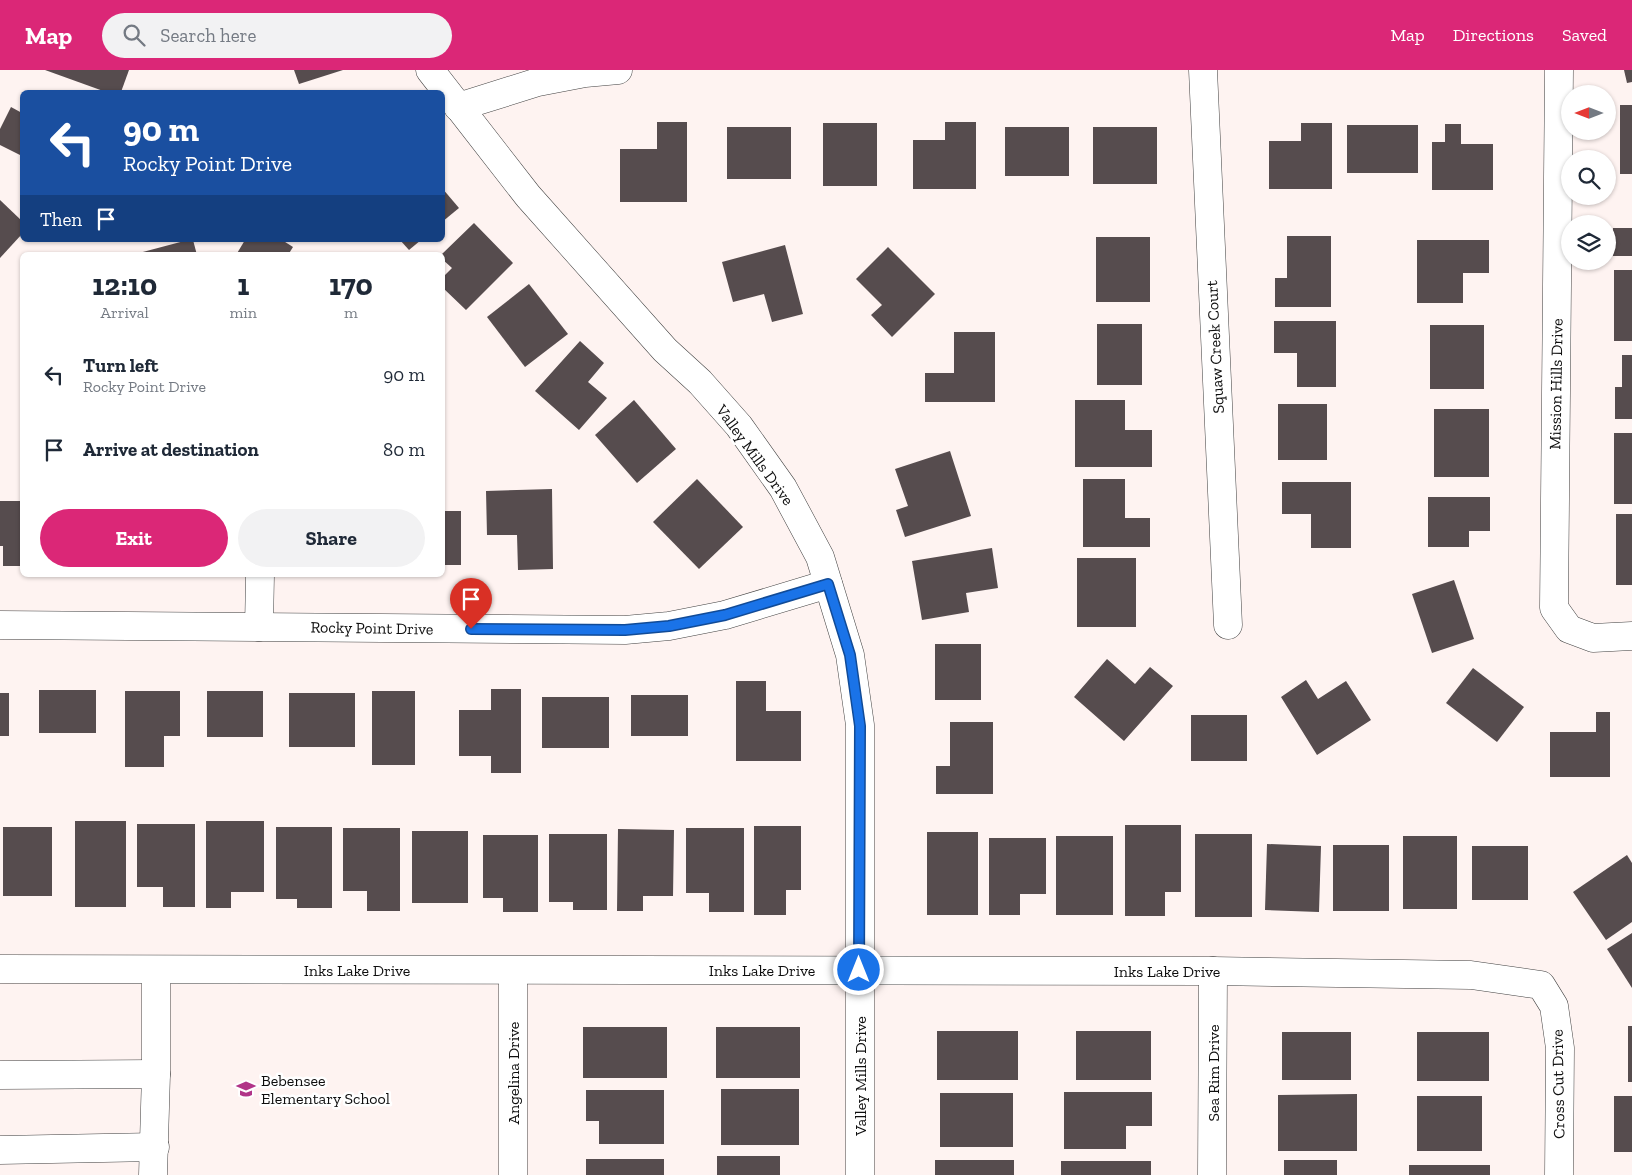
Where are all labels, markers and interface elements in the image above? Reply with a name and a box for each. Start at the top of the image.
search box [102,13,452,58]
text: Map [25,21,72,50]
icon: search [120,21,148,49]
text: Search here [160,24,257,47]
text: Map [1390,24,1425,46]
text: Directions [1453,24,1534,46]
text: Saved [1562,24,1607,46]
north arrow [1561,85,1616,140]
map controls [1561,85,1616,270]
text: 90 m [123,108,199,150]
icon: left [40,110,105,175]
text: Rocky Point Drive [123,150,292,177]
button: search [1561,150,1616,205]
icon: arrive [92,205,120,233]
text: Then [40,208,82,231]
button: layers [1561,215,1616,270]
text: 12:10 [92,267,157,303]
text: 1 [237,267,249,303]
text: 170 [329,267,373,303]
street label: Squaw Creek Court [1202,280,1228,414]
text: Arrival [101,303,149,322]
text: min [229,303,257,322]
text: m [344,303,358,322]
street label: Mission Hills Drive [1545,318,1567,450]
text: Turn left [83,354,158,377]
icon: left [40,361,68,389]
text: 90 m [383,363,425,386]
text: Rocky Point Drive [83,377,206,396]
street label: Valley Mills Drive [712,400,798,509]
icon: arrive [40,436,68,464]
text: Arrive at destination [83,438,259,461]
text: 80 m [383,438,425,461]
button: Exit [40,509,228,567]
button: Share [238,509,425,567]
pin [450,578,492,629]
icon: arrive [457,585,485,613]
street label: Rocky Point Drive [310,617,434,639]
position arrow [832,943,884,995]
street label: Inks Lake Drive [304,961,410,980]
street label: Inks Lake Drive [709,961,815,980]
street label: Inks Lake Drive [1114,962,1220,981]
street label: Valley Mills Drive [851,1016,870,1137]
street label: Angelina Drive [504,1022,523,1124]
street label: Sea Rim Drive [1204,1025,1223,1121]
street label: Cross Cut Drive [1548,1029,1568,1139]
place label: Bebensee Elementary School [261,1071,390,1108]
school or university icon: Bebensee Elementary School [235,1078,257,1100]

